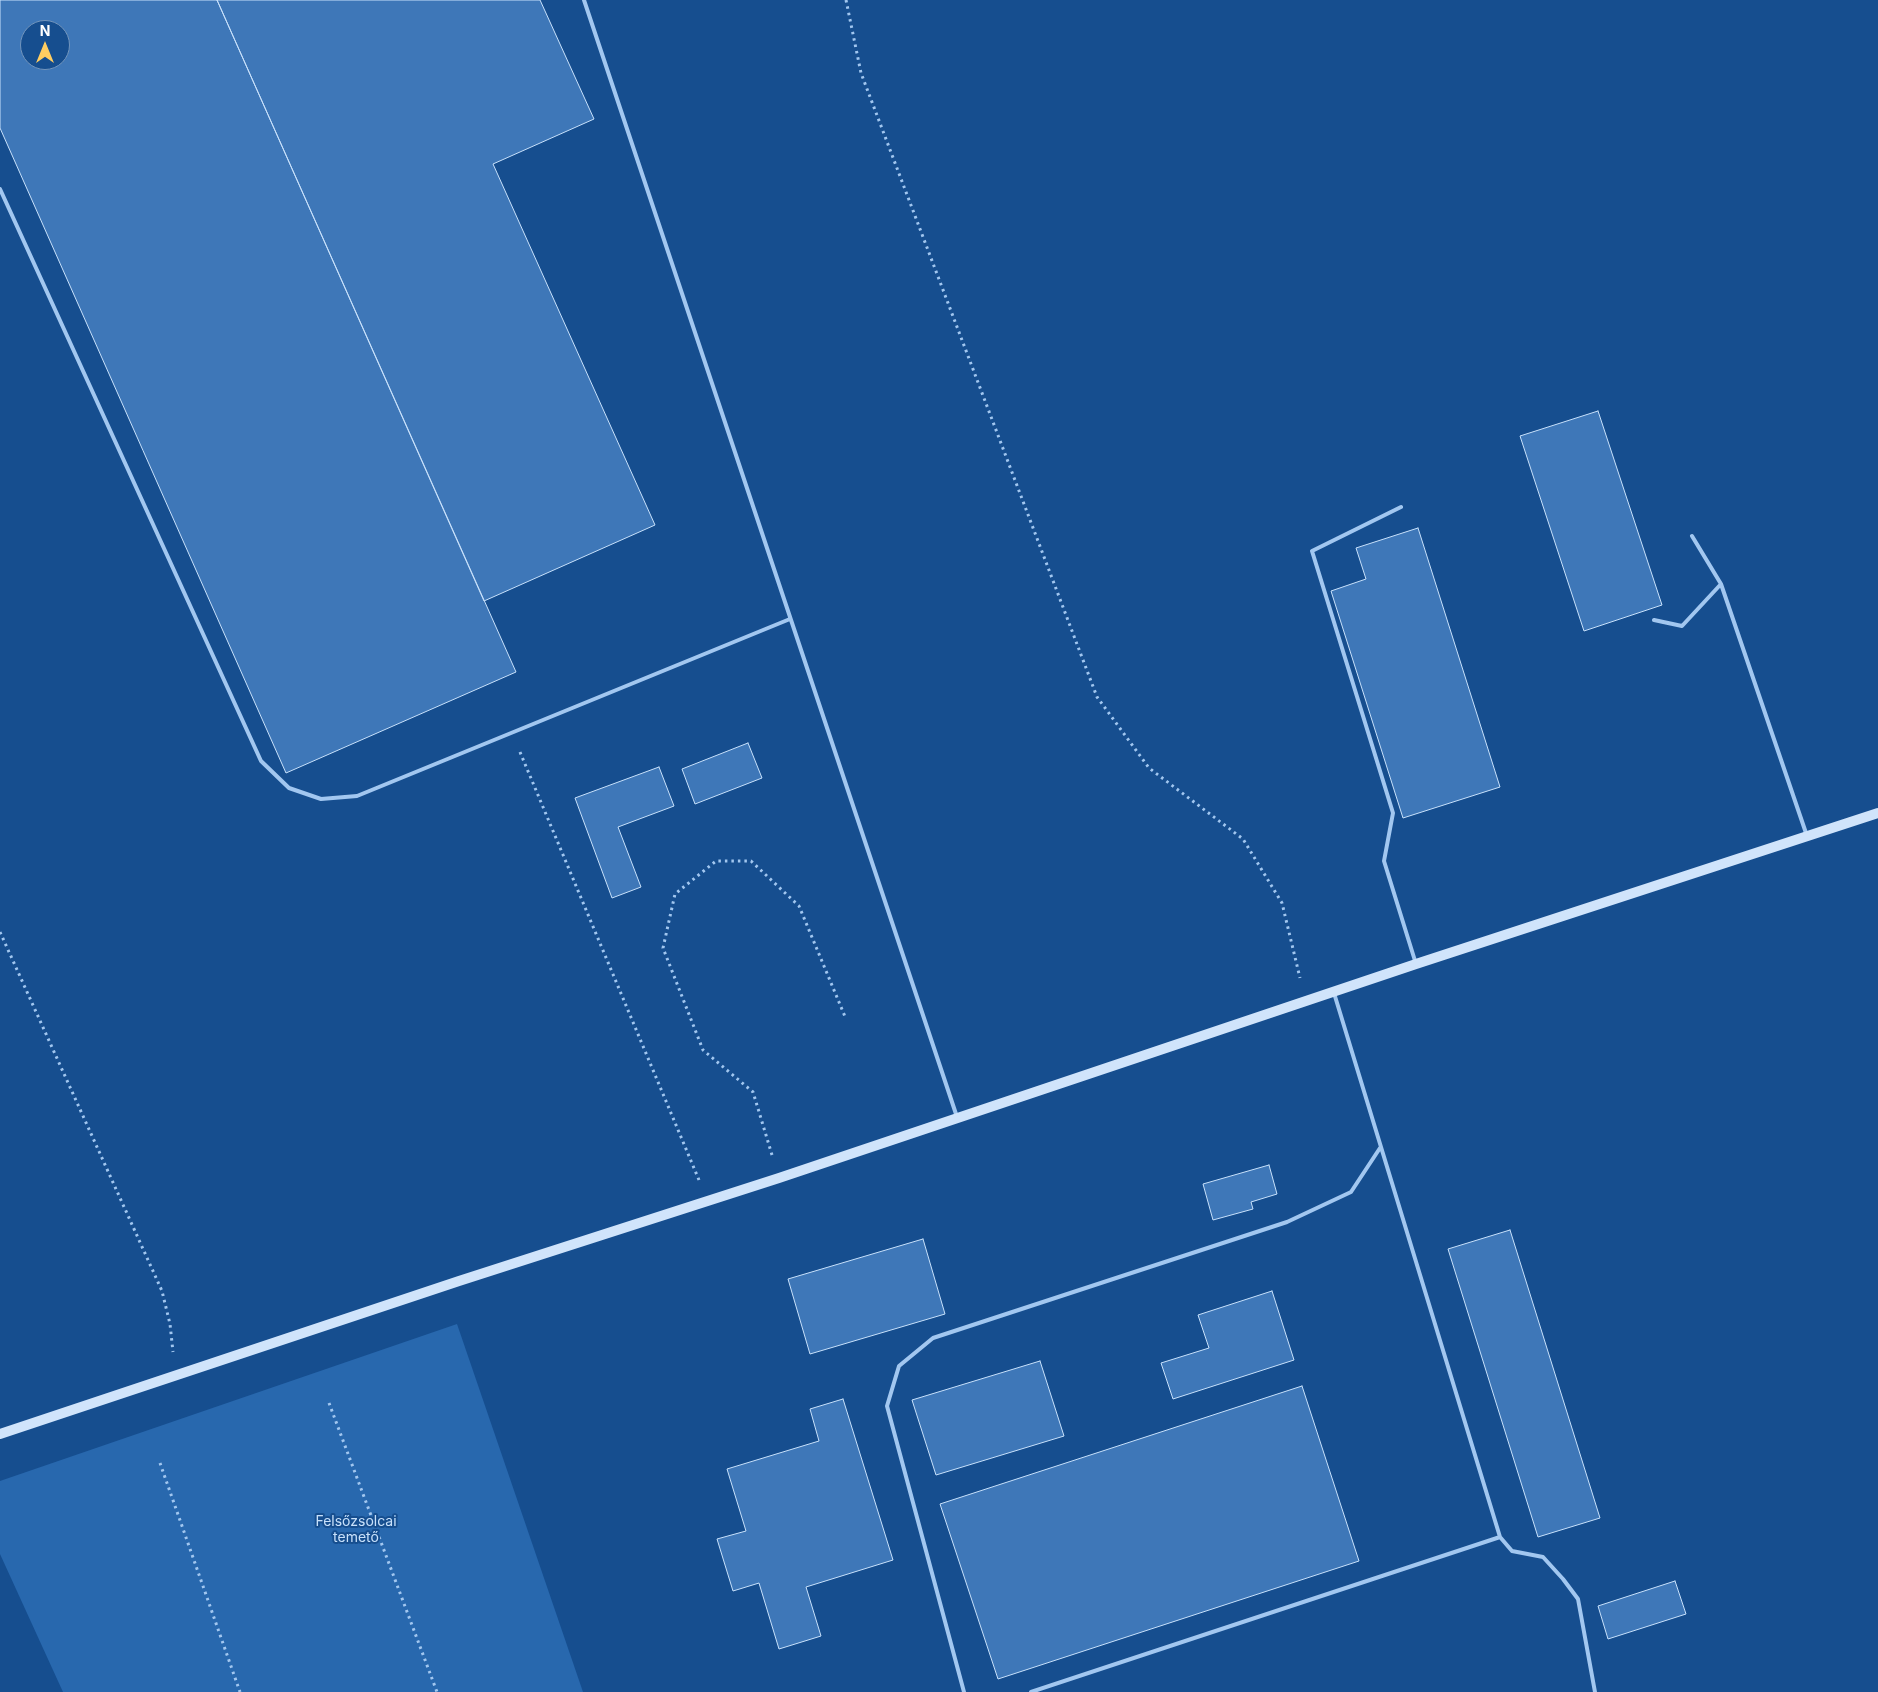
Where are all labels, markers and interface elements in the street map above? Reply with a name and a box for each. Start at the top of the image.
north arrow [20,20,70,70]
text: N [40,22,50,39]
park label: Felsőzsolcai temető [315,1514,397,1546]

